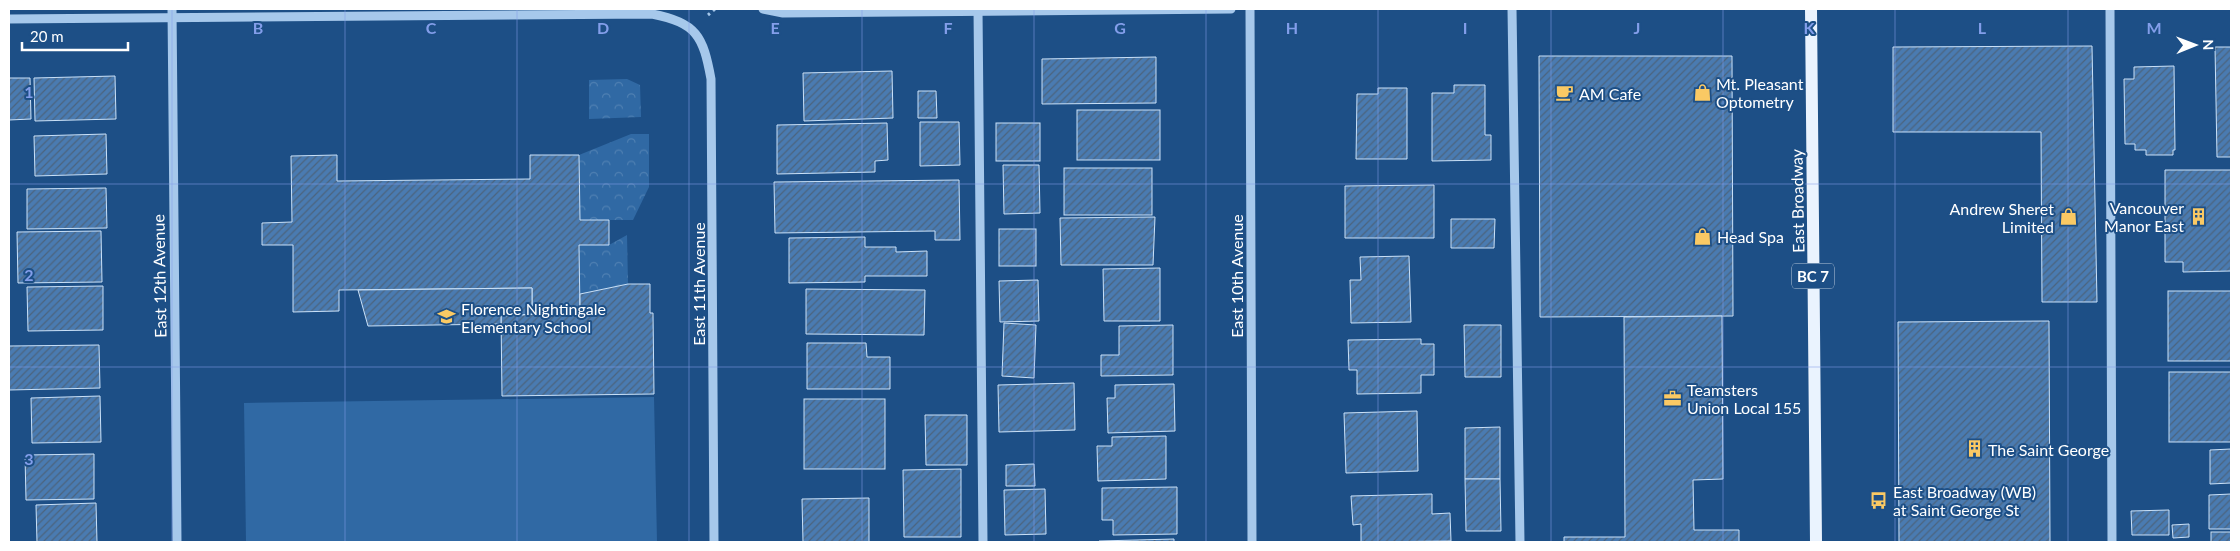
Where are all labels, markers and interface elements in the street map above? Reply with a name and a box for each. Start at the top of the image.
text: B [253,18,263,37]
text: C [426,18,437,37]
text: D [597,18,609,37]
text: E [770,18,780,37]
text: F [943,18,953,37]
text: G [1114,18,1126,37]
text: H [1286,18,1298,37]
text: I [1463,18,1467,37]
text: J [1634,18,1640,37]
text: K [1804,18,1816,37]
text: L [1978,18,1987,37]
text: M [2146,18,2162,37]
scale bar [22,20,129,52]
north arrow [2170,20,2220,70]
text: 20 m [30,27,64,45]
text: N [2200,39,2217,50]
place label: Mt. Pleasant Optometry [1716,74,1804,111]
text: 1 [24,82,34,101]
shop icon: Mt. Pleasant Optometry [1692,82,1712,102]
cafe icon: AM Cafe [1555,83,1575,103]
place label: AM Cafe [1579,84,1641,103]
street label: East Broadway [1787,148,1807,253]
place label: Vancouver Manor East [2104,198,2184,235]
place label: Andrew Sheret Limited [1950,199,2054,236]
building icon: Vancouver Manor East [2188,206,2208,226]
shop icon: Andrew Sheret Limited [2058,207,2078,227]
street label: East 12th Avenue [148,214,170,338]
street label: East 10th Avenue [1227,214,1246,338]
street label: East 11th Avenue [689,222,708,346]
shop icon: Head Spa [1693,226,1713,246]
place label: Head Spa [1717,227,1784,246]
road number: BC 7 [1792,264,1834,288]
text: 2 [24,265,34,284]
place label: Florence Nightingale Elementary School [461,299,606,336]
school or university icon: Florence Nightingale Elementary School [437,307,457,327]
place label: Teamsters Union Local 155 [1687,380,1801,417]
office icon: Teamsters Union Local 155 [1663,388,1683,408]
building icon: The Saint George [1964,439,1984,459]
place label: The Saint George [1988,440,2109,459]
text: 3 [24,449,34,468]
place label: East Broadway (WB) at Saint George St [1893,482,2036,519]
bus stop icon: East Broadway (WB) at Saint George St [1869,490,1889,510]

